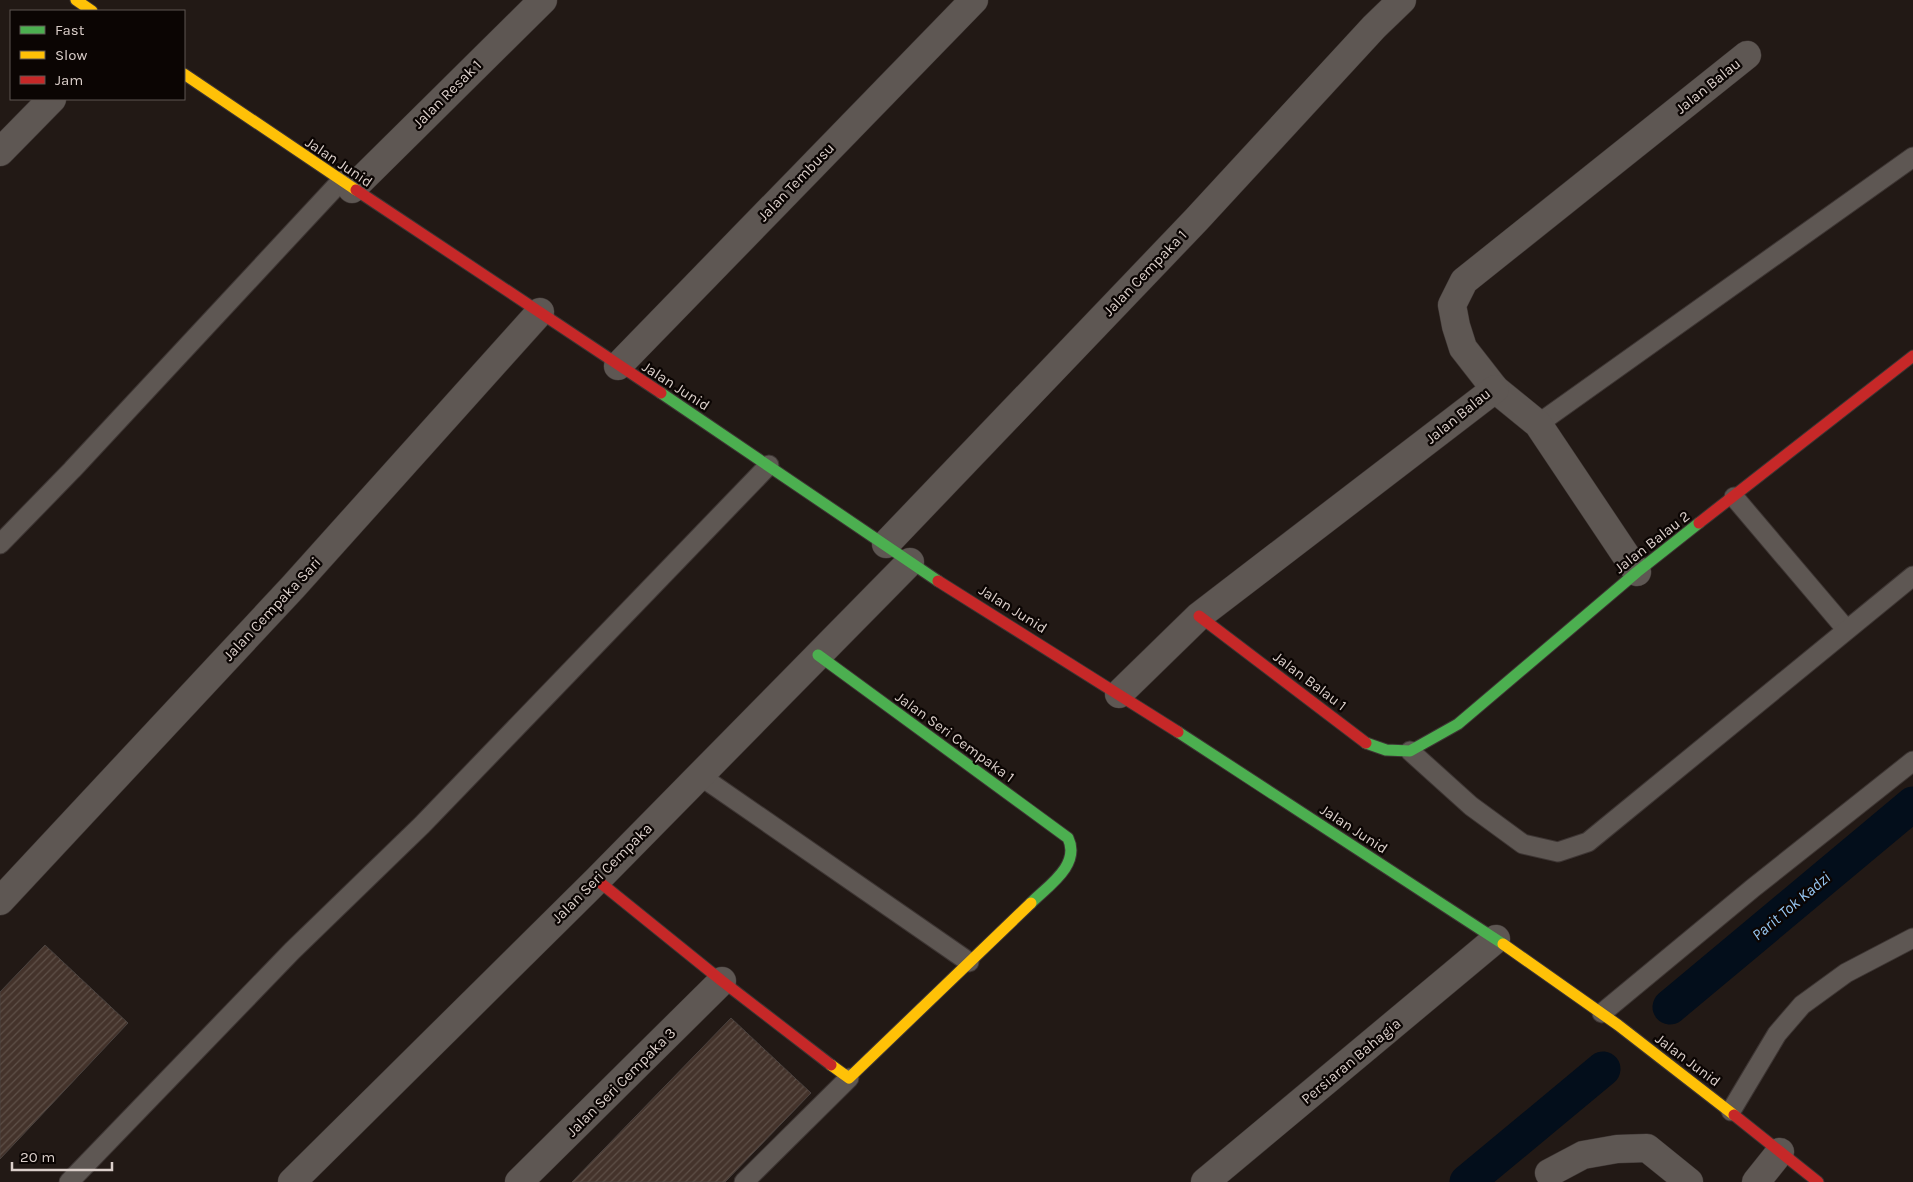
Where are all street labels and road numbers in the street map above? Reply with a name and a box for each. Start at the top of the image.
street label: Jalan Balau [1672,54,1744,118]
street label: Jalan Resak 1 [409,56,485,132]
street label: Jalan Junid [302,133,376,191]
street label: Jalan Tembusu [754,139,838,225]
street label: Jalan Cempaka 1 [1099,226,1191,320]
street label: Jalan Junid [639,358,713,414]
street label: Jalan Balau [1422,384,1494,448]
street label: Jalan Balau 2 [1611,507,1693,577]
street label: Jalan Cempaka Sari [219,554,325,664]
street label: Jalan Junid [976,581,1050,637]
street label: Jalan Balau 1 [1270,648,1350,714]
street label: Jalan Seri Cempaka 1 [892,688,1018,786]
street label: Jalan Junid [1317,801,1391,857]
street label: Jalan Seri Cempaka [548,819,656,927]
street label: Persiaran Bahagia [1298,1014,1404,1108]
street label: Jalan Seri Cempaka 3 [563,1024,679,1140]
street label: Jalan Junid [1652,1030,1724,1090]

